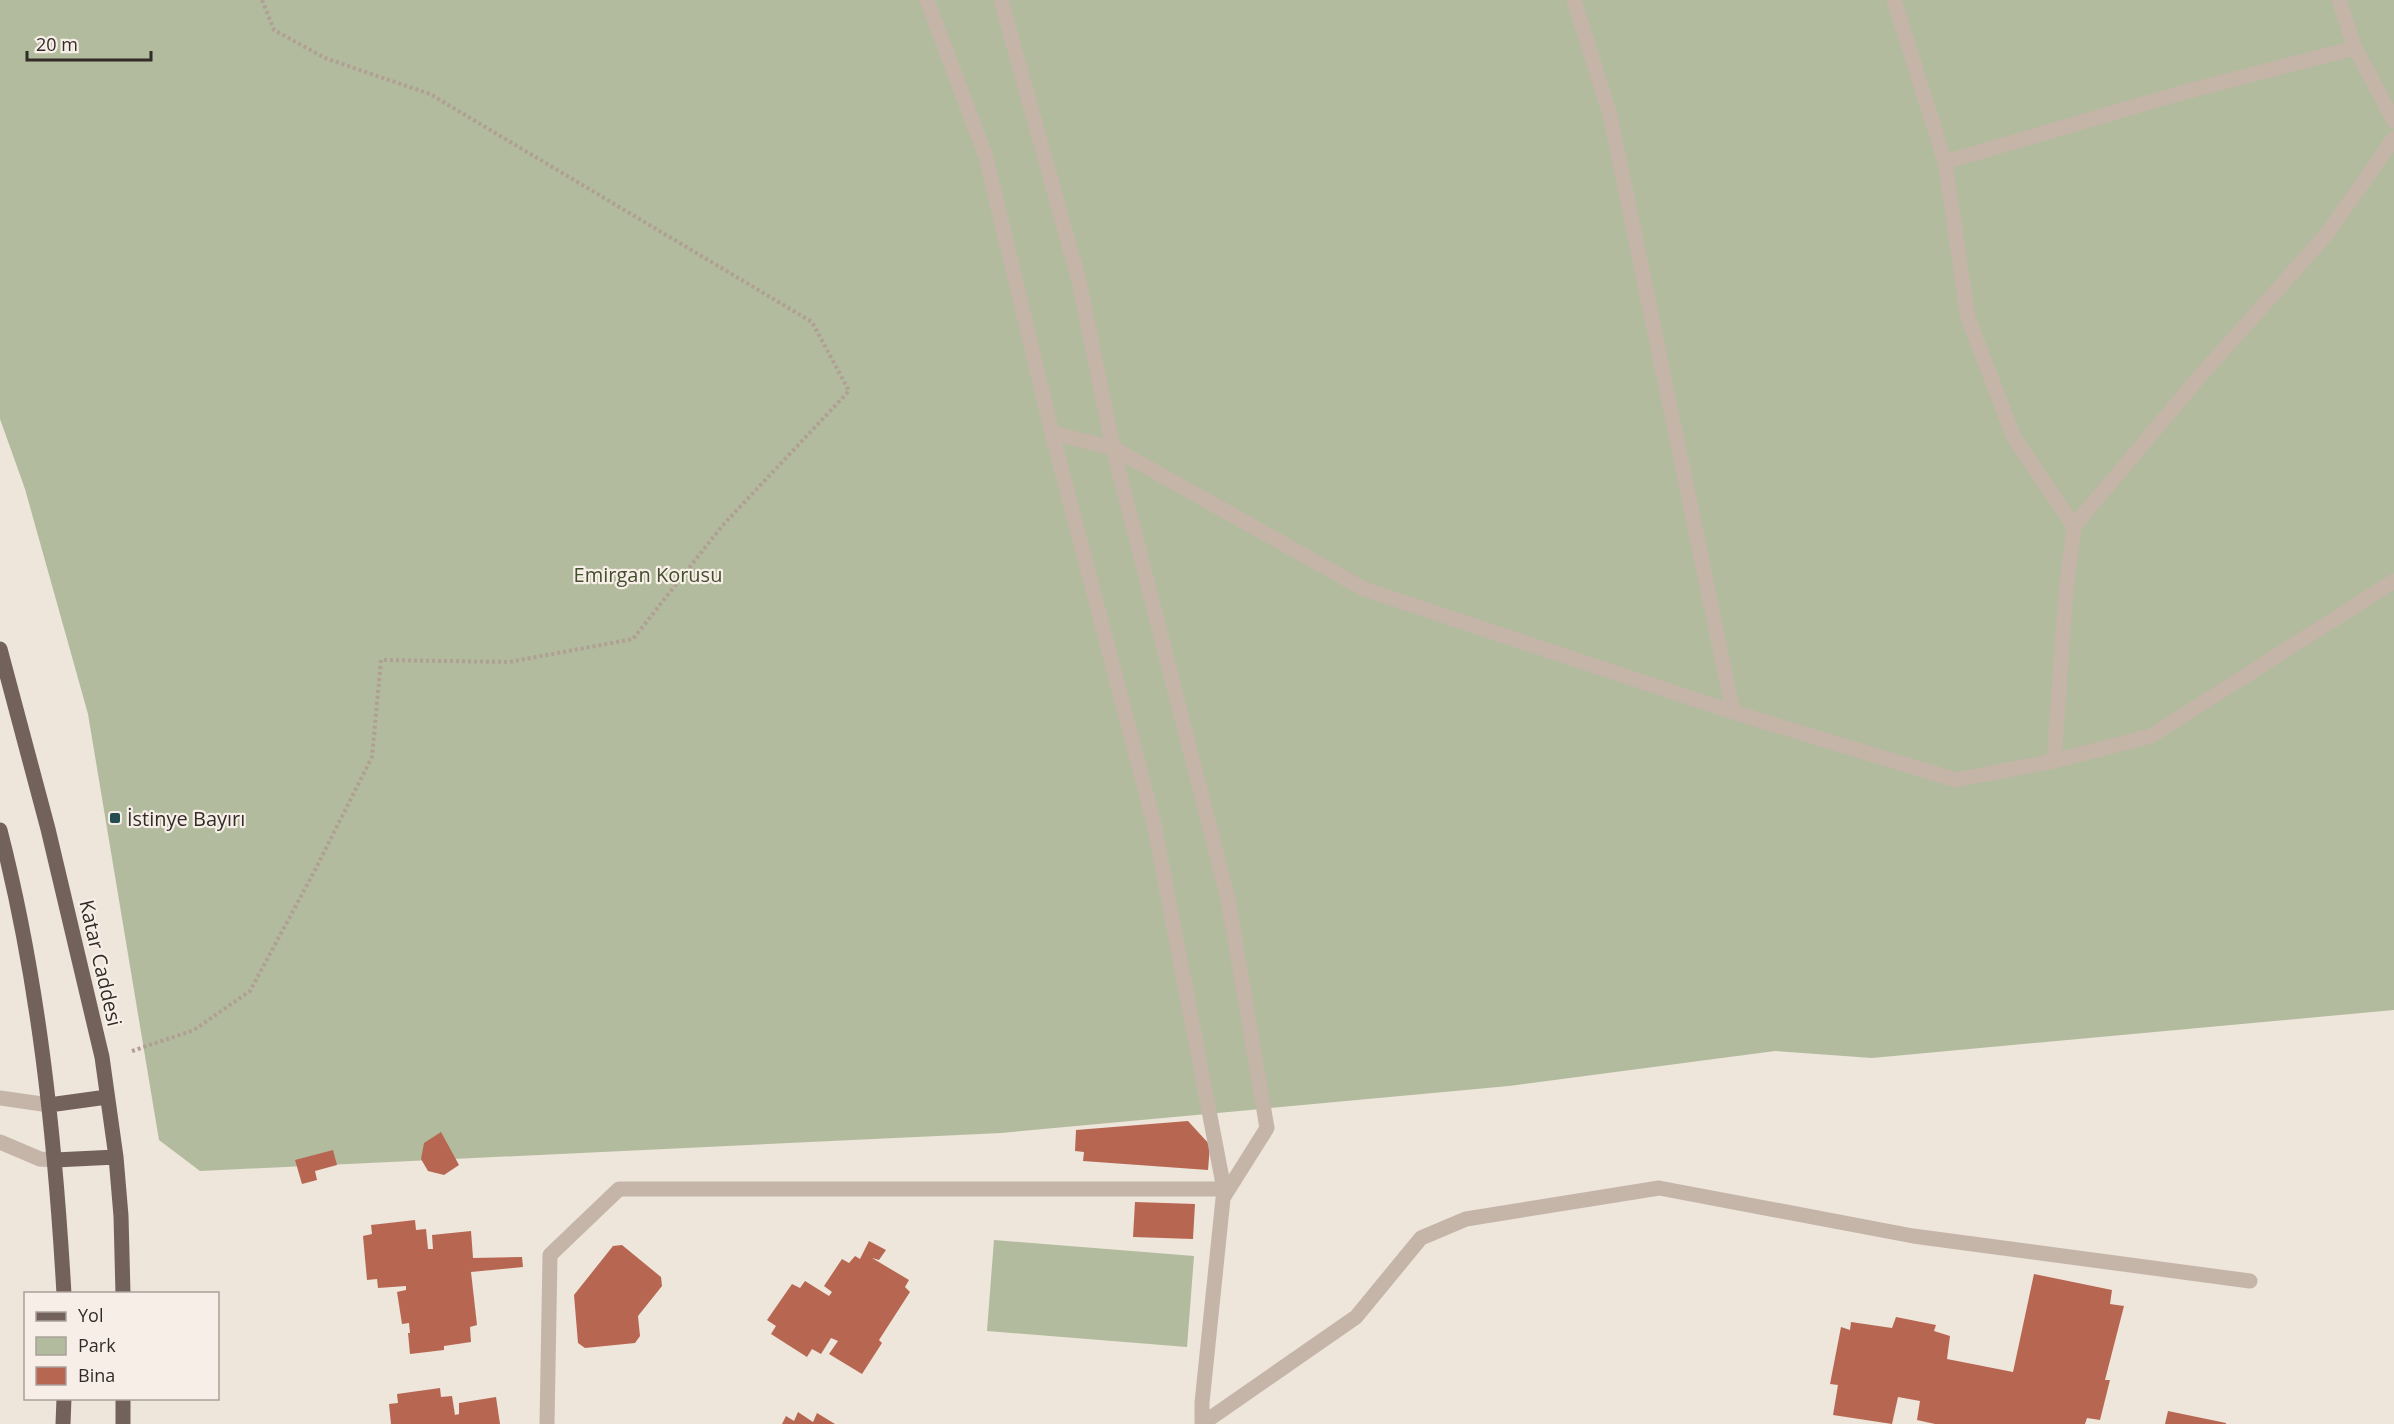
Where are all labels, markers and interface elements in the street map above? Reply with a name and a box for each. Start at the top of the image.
scale bar [27,24,152,62]
text: 20 m [36,32,78,56]
park label: Emirgan Korusu [574,561,722,588]
place label: İstinye Bayırı [127,805,245,832]
marker: İstinye Bayırı [108,811,122,825]
street label: Katar Caddesi [73,897,129,1029]
legend [24,1292,219,1400]
text: Yol [78,1303,103,1327]
text: Park [78,1333,116,1357]
text: Bina [78,1363,115,1387]

